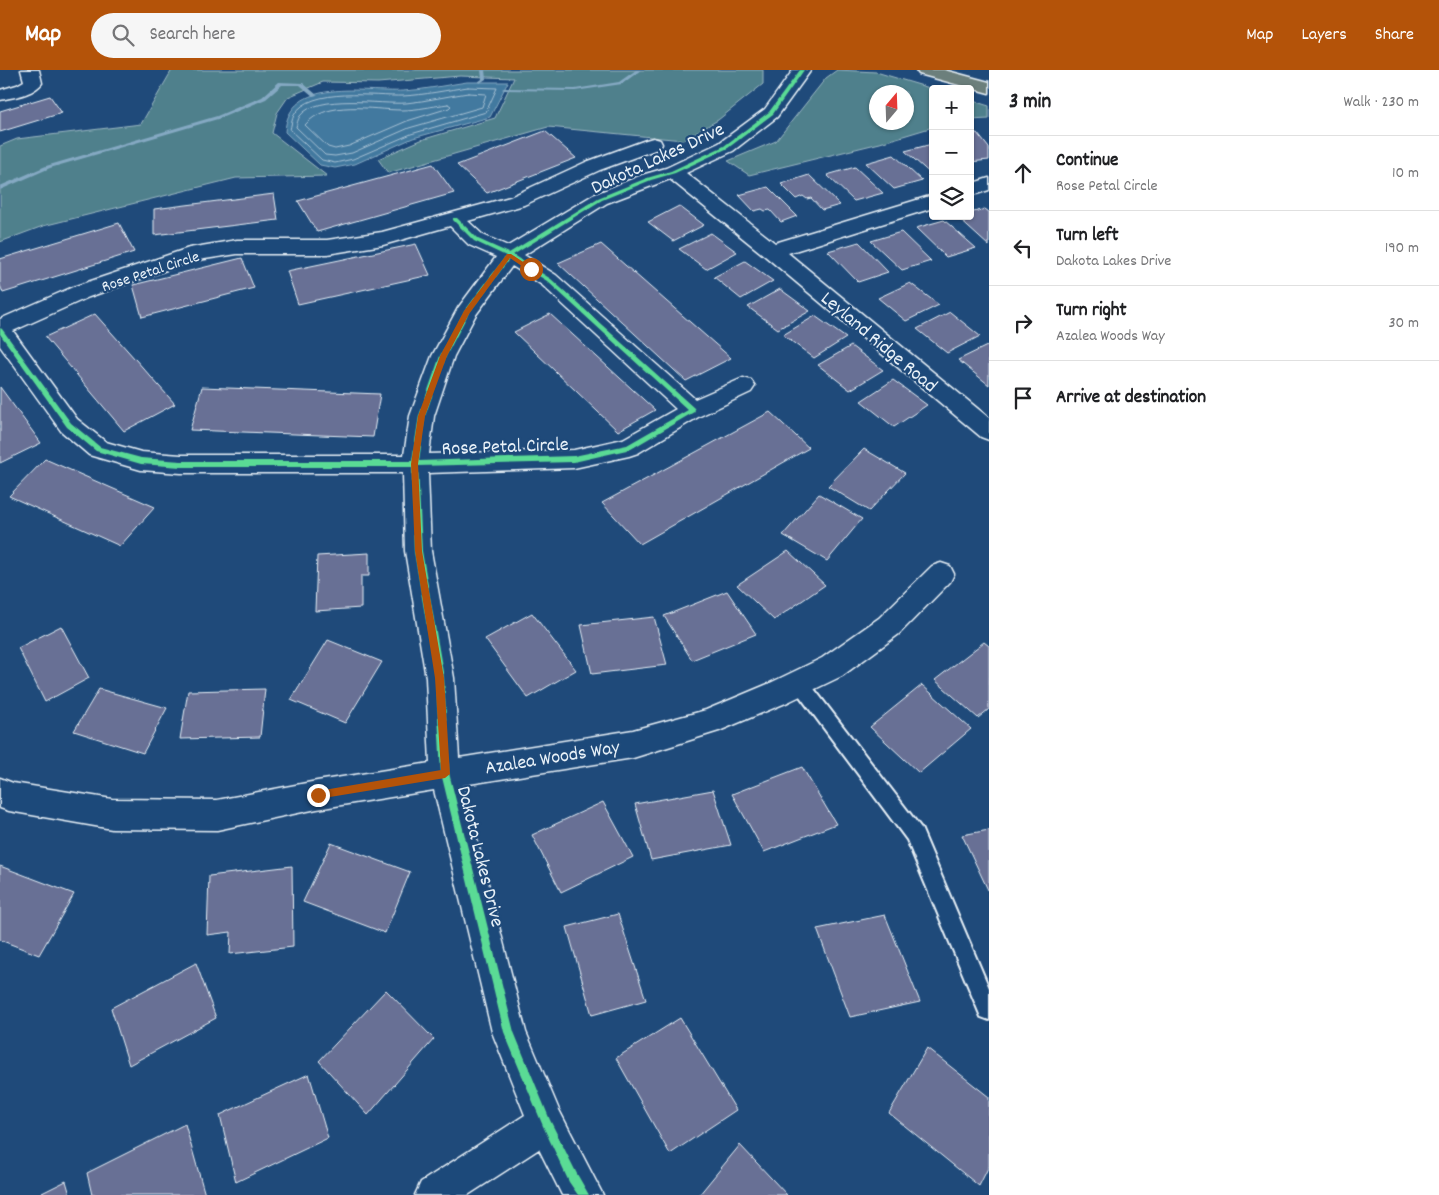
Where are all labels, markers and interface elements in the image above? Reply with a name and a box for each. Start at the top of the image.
search box [91,13,441,58]
text: Map [25,18,61,52]
icon: search [109,21,137,49]
text: Search here [149,22,235,49]
text: Map [1246,23,1273,48]
text: Layers [1301,23,1347,48]
text: Share [1375,23,1414,48]
north arrow [869,85,914,130]
map controls [929,85,974,220]
button: + [929,85,974,130]
text: 3 min [1009,88,1051,118]
text: Walk · 230 m [1343,91,1419,114]
street label: Dakota Lakes Drive [587,116,730,203]
button: − [929,130,974,175]
text: Continue [1056,148,1118,175]
icon: ahead [1009,159,1037,187]
text: 10 m [1392,162,1419,185]
button: layers [929,175,974,220]
text: Rose Petal Circle [1056,175,1158,198]
text: Turn left [1056,223,1119,250]
icon: left [1009,234,1037,262]
text: 190 m [1385,237,1419,260]
street label: Rose Petal Circle [99,246,203,299]
text: Dakota Lakes Drive [1056,250,1171,273]
route start [520,258,543,281]
street label: Leyland Ridge Road [814,286,943,401]
text: Turn right [1056,298,1127,325]
icon: right [1009,309,1037,337]
text: 30 m [1389,312,1419,335]
text: Azalea Woods Way [1056,325,1165,348]
icon: arrive [1009,384,1037,412]
text: Arrive at destination [1056,385,1206,412]
street label: Rose Petal Circle [441,432,569,464]
street label: Azalea Woods Way [483,734,623,783]
street label: Dakota Lakes Drive [448,783,510,930]
route end [307,784,330,807]

